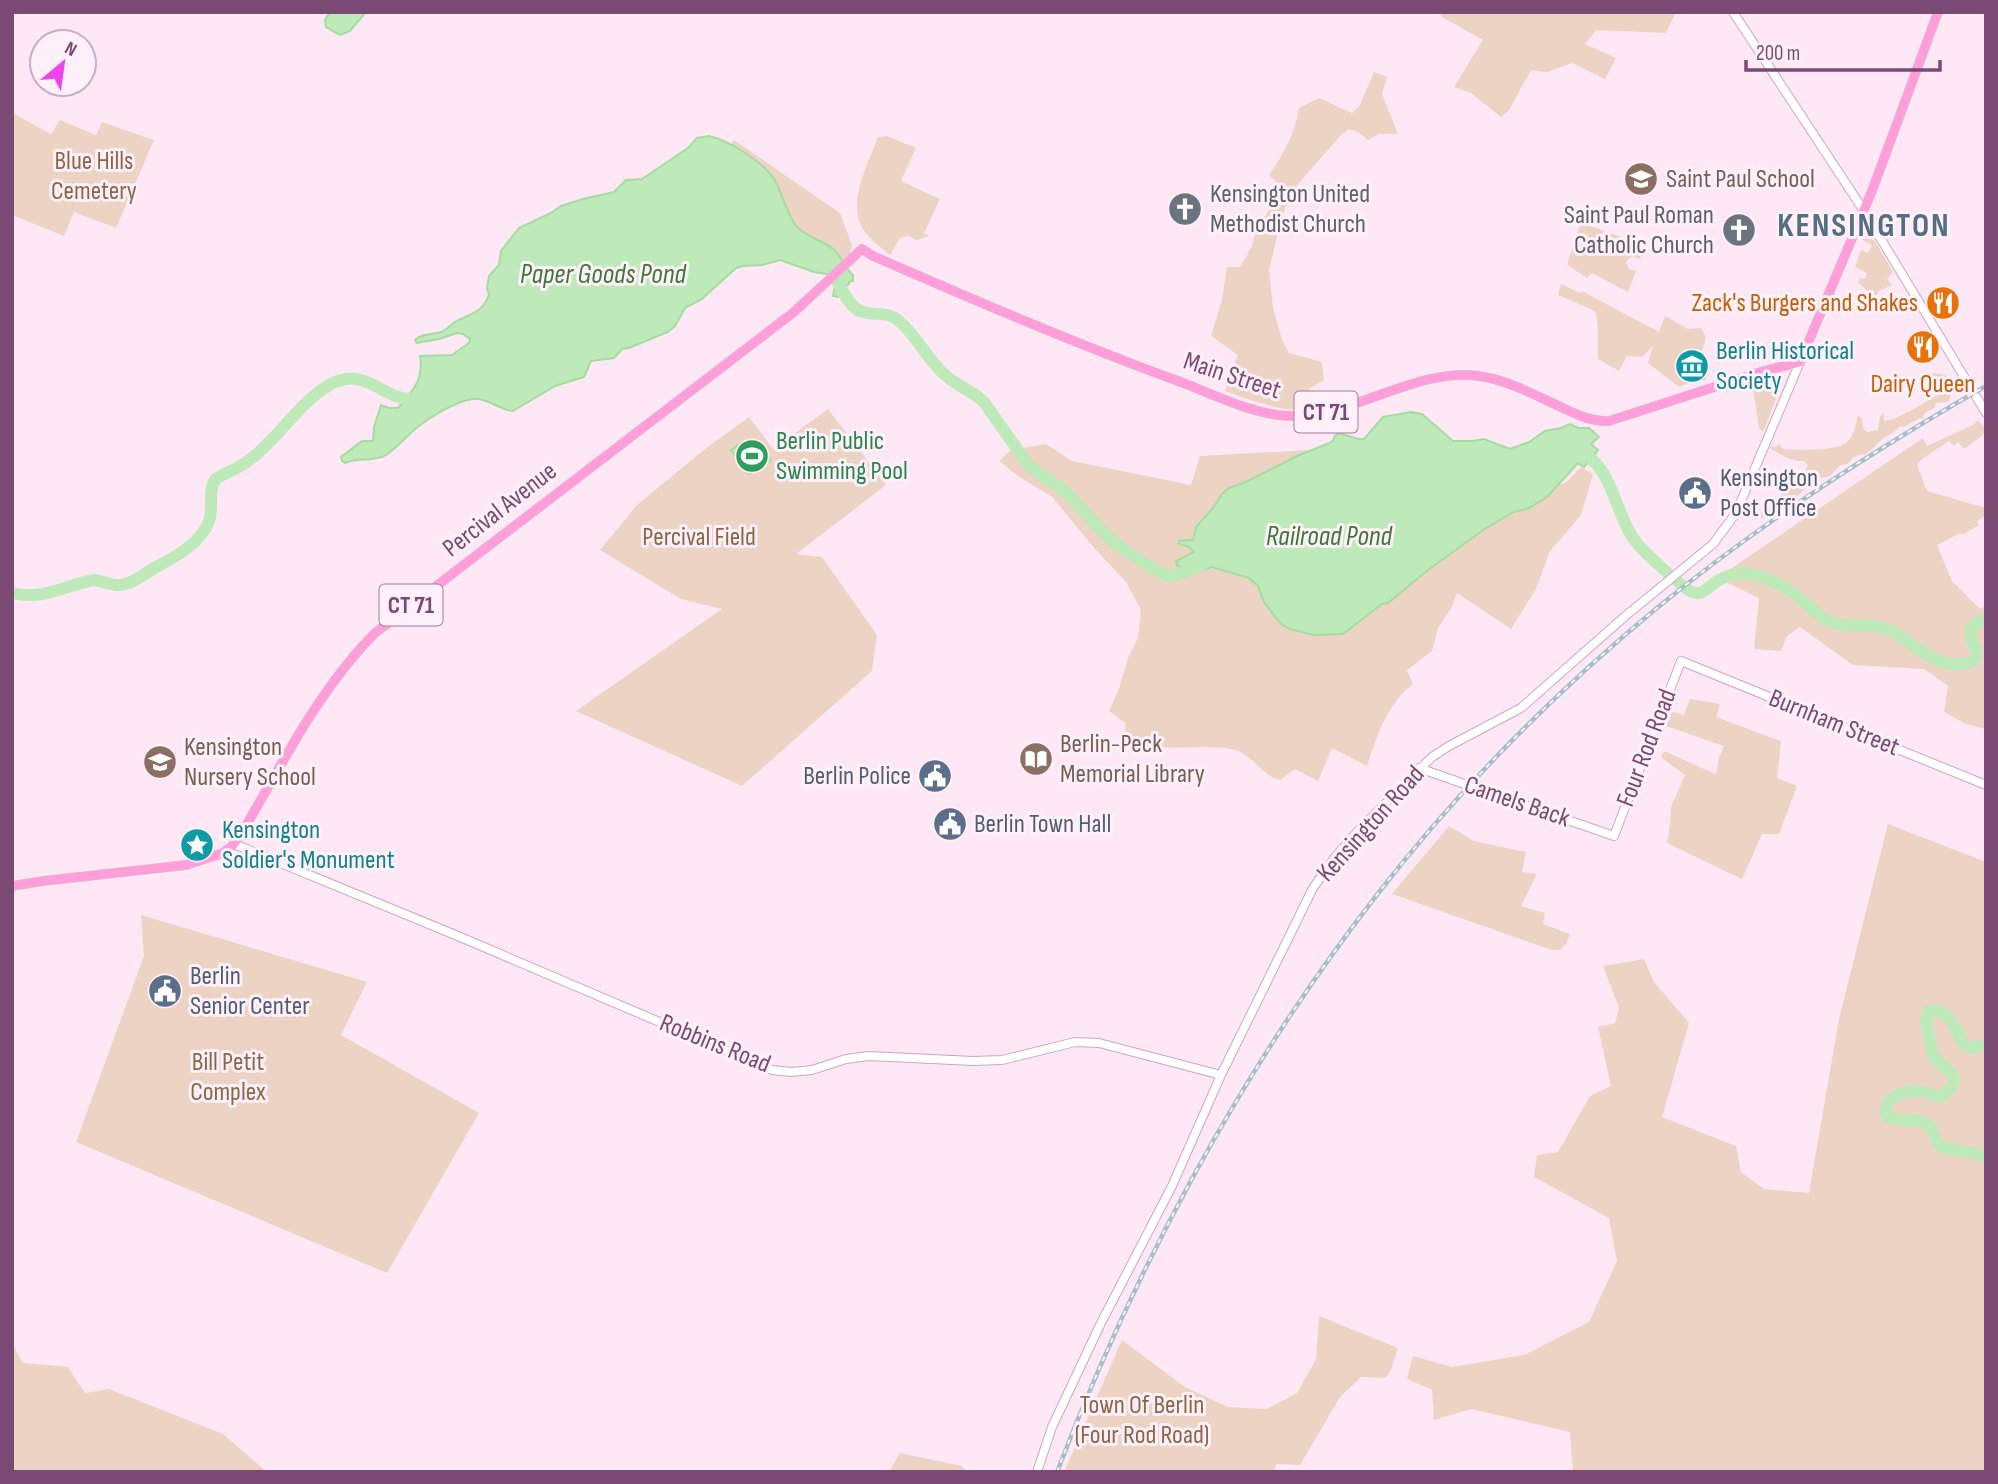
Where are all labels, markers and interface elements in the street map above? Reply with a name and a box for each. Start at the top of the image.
north arrow [28,28,98,98]
scale bar [1746,28,1940,72]
text: N [60,37,81,62]
text: 200 m [1756,41,1800,66]
park label: Blue Hills Cemetery [51,146,137,207]
school or university icon: Saint Paul School [1622,160,1660,198]
place label: Saint Paul School [1666,164,1815,195]
place label: Kensington United Methodist Church [1210,179,1370,240]
church icon: Kensington United Methodist Church [1166,190,1204,228]
place label: Saint Paul Roman Catholic Church [1564,200,1714,261]
district label: KENSINGTON [1777,206,1951,246]
church icon: Saint Paul Roman Catholic Church [1720,211,1758,249]
water label: Paper Goods Pond [520,258,687,291]
restaurant icon: Zack's Burgers and Shakes [1924,284,1962,322]
place label: Zack's Burgers and Shakes [1691,288,1918,319]
restaurant icon: Dairy Queen [1904,328,1942,366]
place label: Berlin Historical Society [1716,336,1854,397]
street label: Main Street [1179,346,1285,406]
museum icon: Berlin Historical Society [1673,347,1711,385]
place label: Dairy Queen [1870,369,1976,400]
road number: CT 71 [1294,391,1358,432]
place label: Berlin Public Swimming Pool [776,426,908,487]
sports icon: Berlin Public Swimming Pool [733,437,771,475]
street label: Percival Avenue [437,456,563,564]
place label: Kensington Post Office [1720,463,1818,524]
public building icon: Kensington Post Office [1676,474,1714,512]
water label: Railroad Pond [1266,520,1394,553]
park label: Percival Field [642,522,756,553]
road number: CT 71 [380,584,442,626]
street label: Burnham Street [1764,683,1904,763]
street label: Four Rod Road [1610,685,1684,811]
place label: Berlin-Peck Memorial Library [1060,729,1205,790]
place label: Kensington Nursery School [184,732,316,793]
library icon: Berlin-Peck Memorial Library [1017,740,1055,778]
school or university icon: Kensington Nursery School [141,743,179,781]
public building icon: Berlin Police [916,757,954,795]
street label: Kensington Road [1311,760,1431,888]
place label: Berlin Police [803,761,911,792]
street label: Camels Back [1460,769,1574,835]
public building icon: Berlin Town Hall [931,805,969,843]
place label: Berlin Town Hall [974,809,1111,840]
place label: Kensington Soldier's Monument [222,815,395,876]
place icon: Kensington Soldier's Monument [178,826,216,864]
place label: Berlin Senior Center [190,961,310,1022]
public building icon: Berlin Senior Center [146,972,184,1010]
street label: Robbins Road [655,1008,775,1080]
park label: Bill Petit Complex [190,1047,266,1108]
park label: Town Of Berlin (Four Rod Road) [1075,1390,1209,1451]

